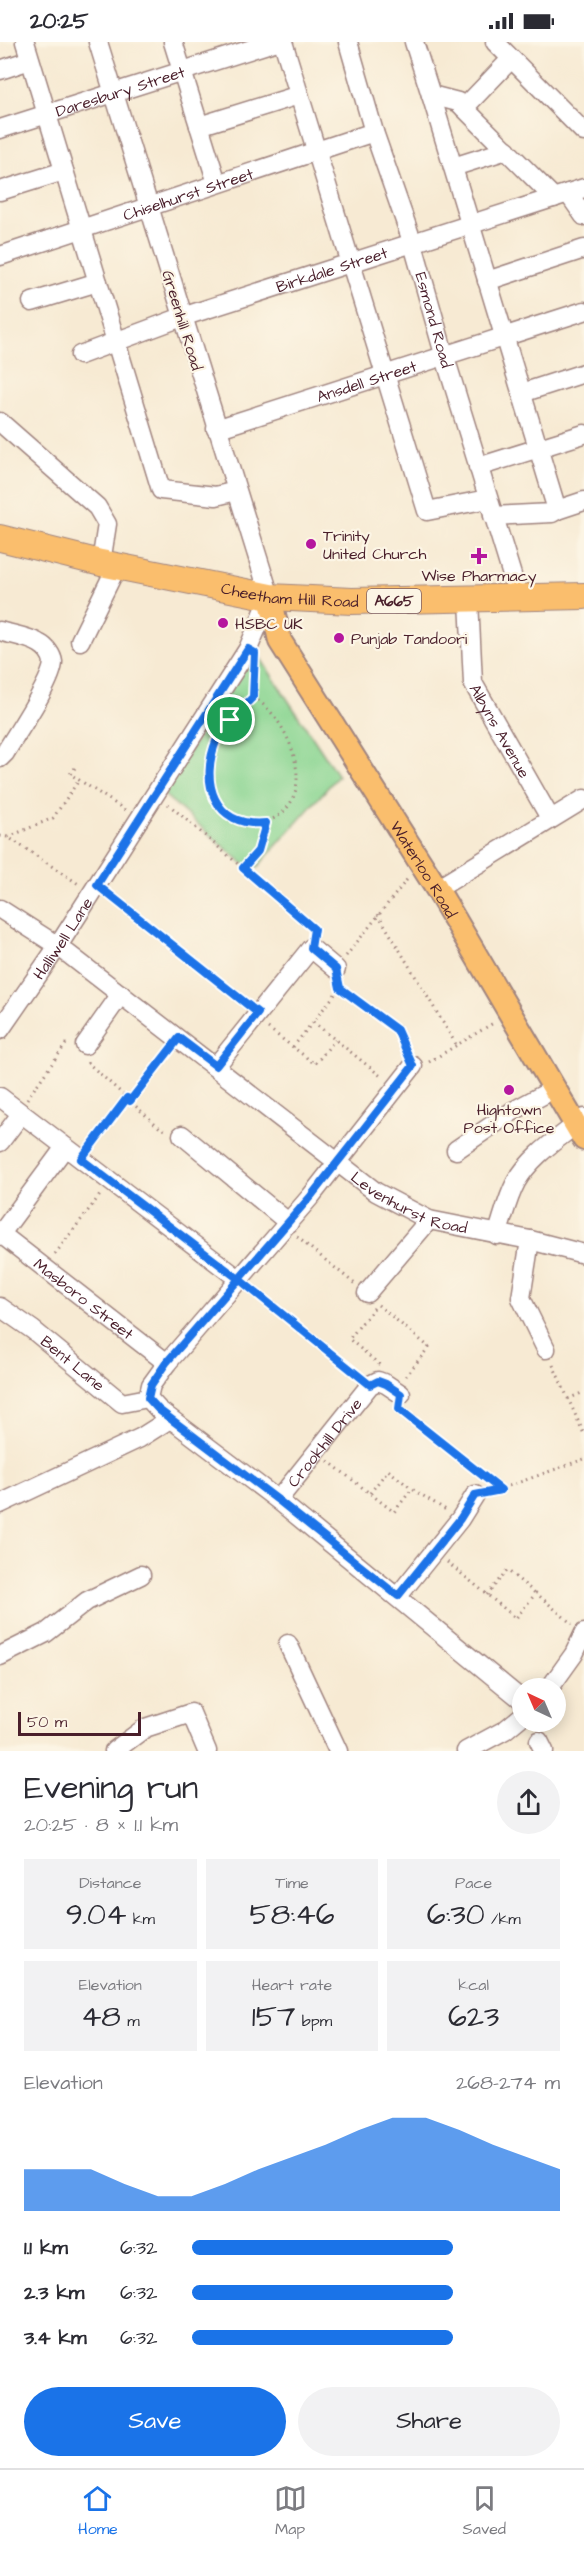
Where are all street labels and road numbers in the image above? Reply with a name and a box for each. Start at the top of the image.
street label: Daresbury Street [53,61,188,123]
street label: Chiselhurst Street [120,163,257,226]
street label: Birkdale Street [273,242,391,298]
street label: Greenhill Road [156,267,208,373]
street label: Esmond Road [409,270,458,371]
street label: Ansdell Street [314,355,420,408]
street label: Cheetham Hill Road [219,577,359,613]
road number: A665 [367,589,421,613]
street label: Albyns Avenue [464,680,535,783]
street label: Waterloo Road [385,817,462,922]
street label: Halliwell Lane [28,893,98,984]
street label: Levenhurst Road [346,1167,469,1239]
street label: Masboro Street [29,1253,138,1345]
street label: Bent Lane [36,1331,109,1397]
street label: Crookhill Drive [283,1393,368,1492]

